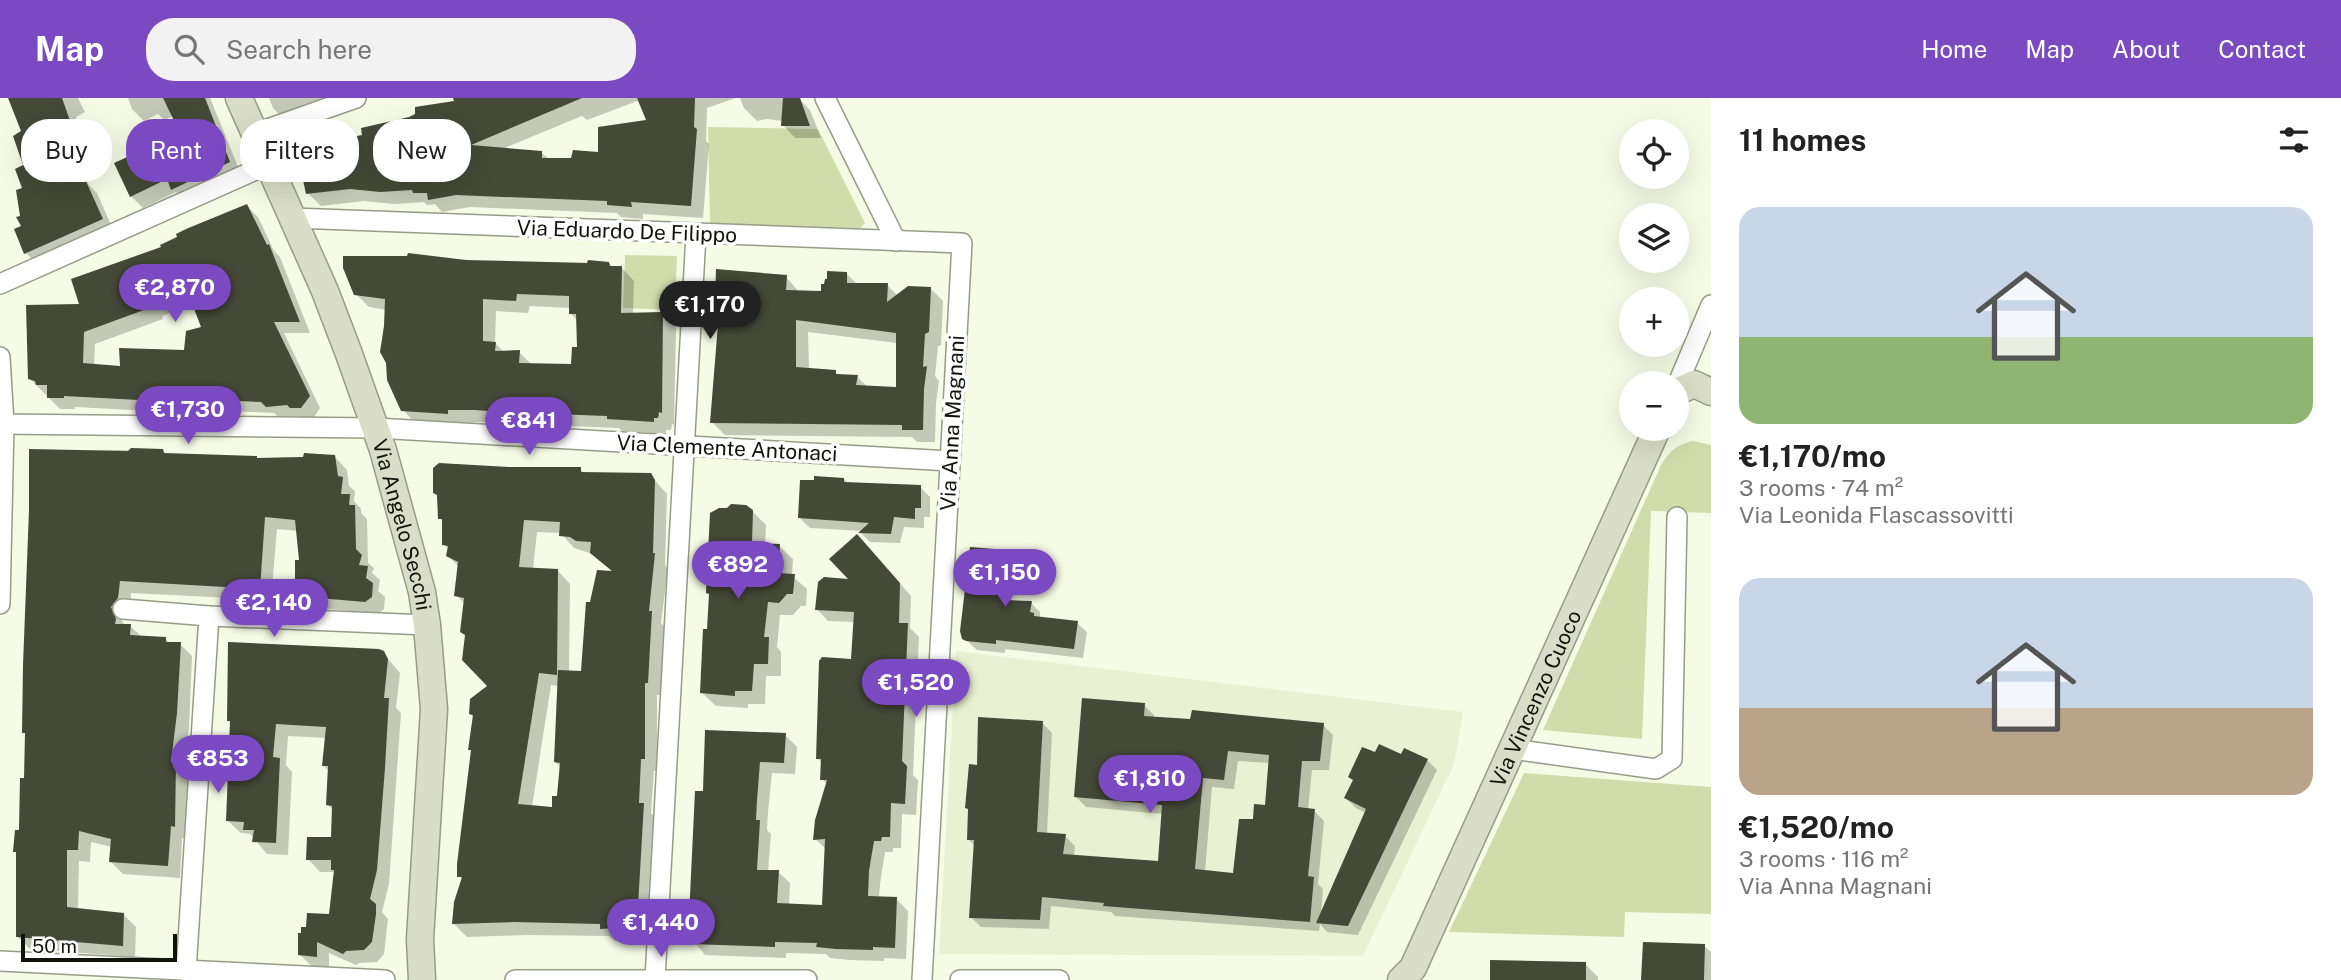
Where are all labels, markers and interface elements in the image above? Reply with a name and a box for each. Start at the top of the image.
search box [146,18,636,81]
text: Map [35,30,104,68]
icon: search [170,30,208,68]
text: Search here [226,34,372,65]
text: Home [1921,35,1987,63]
text: Map [2025,35,2074,63]
text: About [2112,35,2180,63]
text: Contact [2218,35,2306,63]
chip: Buy [21,119,112,182]
chip: Rent [126,119,226,182]
chip: Filters [240,119,359,182]
chip: New [373,119,471,182]
map controls [1619,119,1689,441]
button: locate [1619,119,1689,189]
icon: filters [2275,121,2313,159]
text: 11 homes [1739,122,1866,158]
button: layers [1619,203,1689,273]
street label: Via Eduardo De Filippo [516,215,738,247]
icon: home [1963,253,2089,379]
pin: €2,870 [118,264,232,324]
text: €2,870 [135,273,215,300]
pin: €1,170 [653,282,767,341]
button: + [1619,287,1689,357]
text: €1,170 [675,290,745,317]
street label: Via Anna Magnani [935,334,969,512]
button: − [1619,371,1689,441]
pin: €1,730 [131,386,245,446]
text: €1,730 [151,395,225,422]
pin: €841 [488,398,570,457]
text: €841 [501,406,557,433]
street label: Via Clemente Antonaci [616,430,838,466]
street label: Via Angelo Secchi [368,436,437,612]
text: €1,170/mo [1739,438,1886,474]
text: 3 rooms · 74 m² [1739,474,1903,501]
text: Via Leonida Flascassovitti [1739,501,2014,528]
pin: €892 [697,542,779,601]
text: €892 [708,550,768,577]
pin: €1,150 [948,550,1062,609]
text: €1,150 [969,558,1041,585]
pin: €2,140 [217,580,331,639]
text: €2,140 [236,588,312,615]
street label: Via Vincenzo Cuoco [1484,606,1586,791]
icon: home [1963,624,2089,750]
pin: €1,520 [859,660,973,719]
text: €1,520 [878,668,954,695]
pin: €853 [177,736,259,795]
text: €853 [187,744,249,771]
pin: €1,810 [1093,756,1207,815]
text: €1,810 [1114,764,1186,791]
text: €1,520/mo [1739,809,1894,845]
text: 3 rooms · 116 m² [1739,845,1909,872]
text: Via Anna Magnani [1739,872,1932,899]
pin: €1,440 [604,900,718,959]
text: €1,440 [623,908,699,935]
scale bar [21,931,177,963]
text: 50 m [32,935,77,957]

